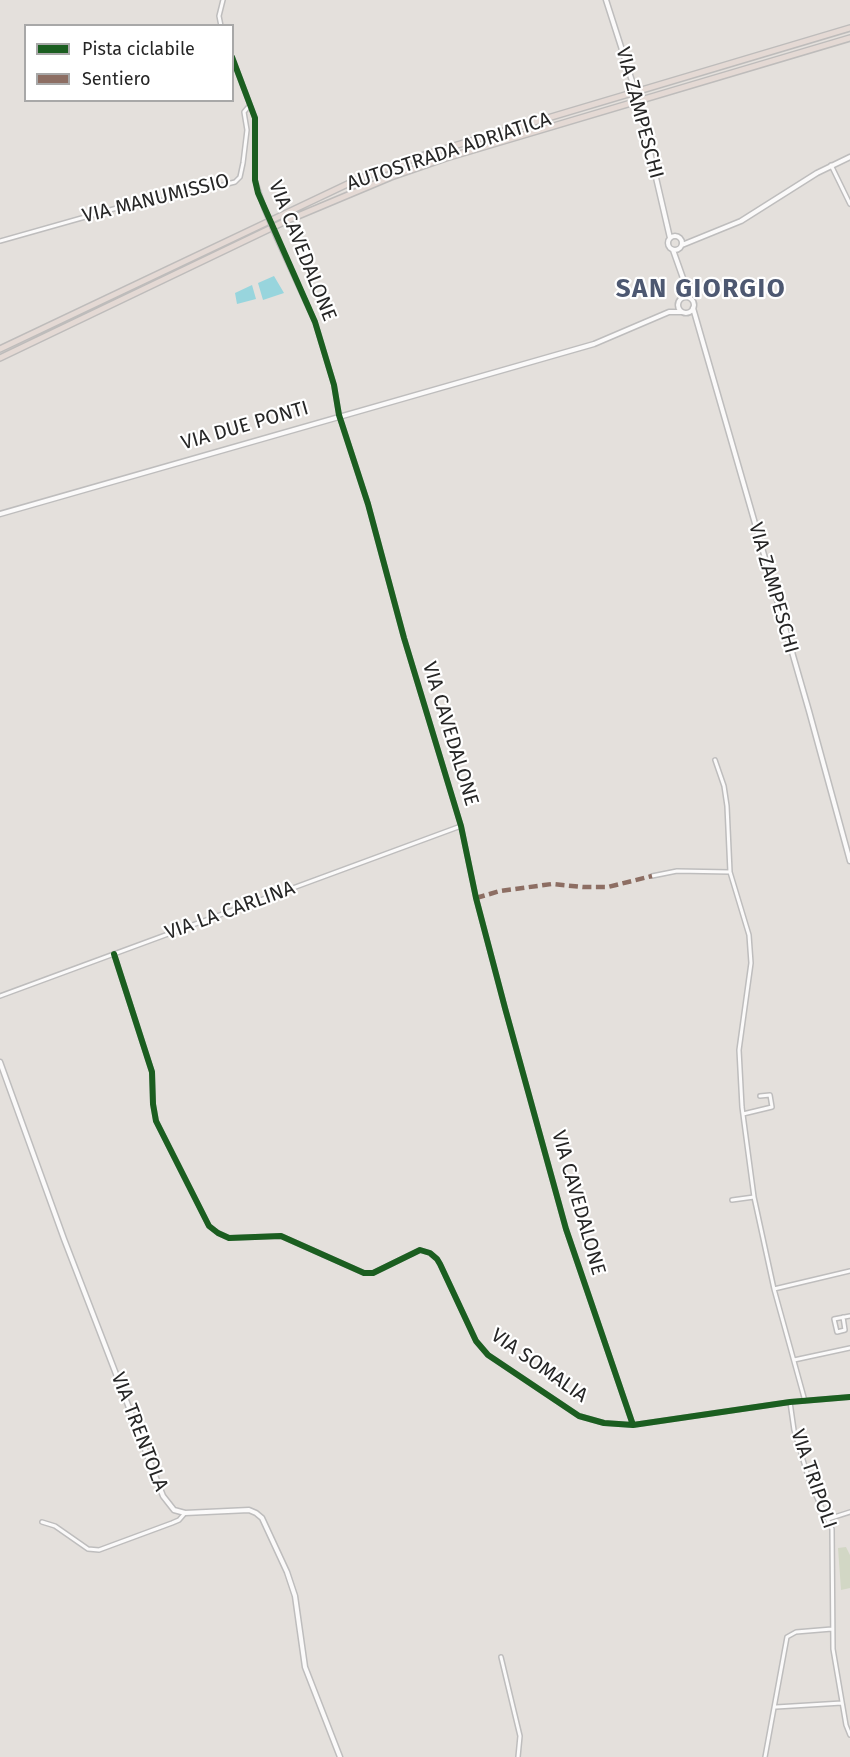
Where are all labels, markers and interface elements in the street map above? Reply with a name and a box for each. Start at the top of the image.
legend [24,24,234,102]
text: Pista ciclabile [82,38,195,60]
street label: VIA ZAMPESCHI [610,45,668,181]
text: Sentiero [82,68,150,90]
street label: AUTOSTRADA ADRIATICA [344,108,554,196]
street label: VIA MANUMISSIO [80,169,232,229]
street label: VIA CAVEDALONE [263,177,341,325]
district label: SAN GIORGIO [616,274,786,306]
street label: VIA DUE PONTI [179,396,311,456]
street label: VIA ZAMPESCHI [743,520,803,656]
street label: VIA CAVEDALONE [417,659,483,809]
street label: VIA LA CARLINA [162,876,298,946]
street label: VIA CAVEDALONE [546,1128,610,1278]
street label: VIA SOMALIA [486,1324,592,1408]
street label: VIA TRENTOLA [105,1369,173,1495]
street label: VIA TRIPOLI [785,1426,841,1532]

